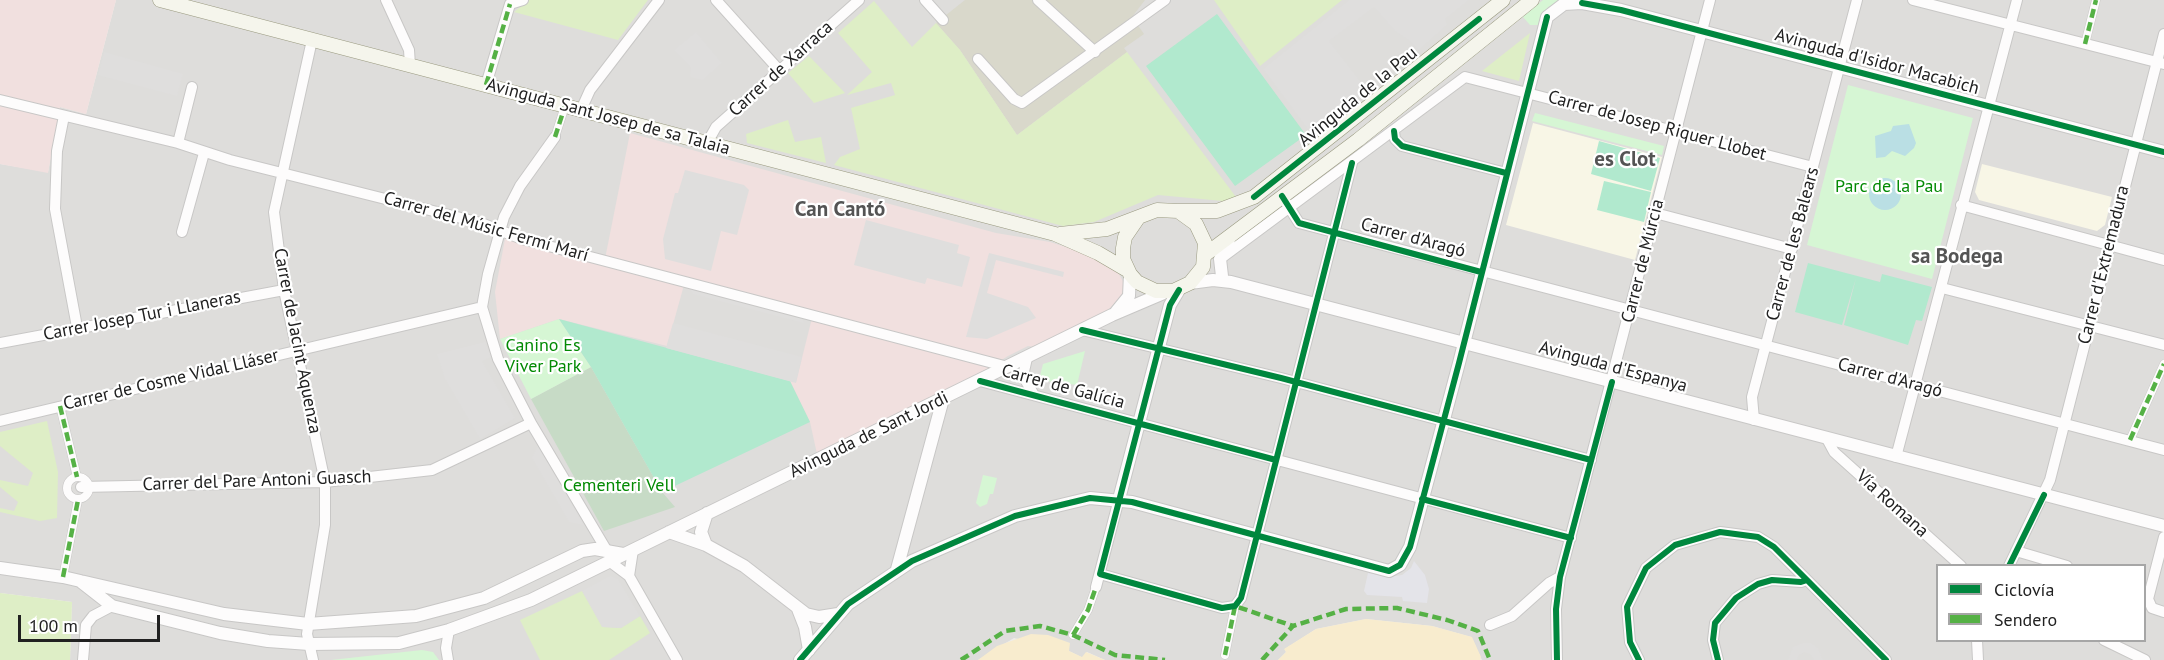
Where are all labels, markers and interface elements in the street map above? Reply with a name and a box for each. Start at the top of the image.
street label: Carrer de Xarraca [725,17,837,121]
street label: Avinguda d'Isidor Macabich [1773,24,1981,100]
street label: Avinguda de la Pau [1294,42,1422,152]
street label: Avinguda Sant Josep de sa Talaia [484,74,732,160]
street label: Carrer de Josep Riquer Llobet [1545,86,1769,166]
district label: es Clot [1594,147,1656,173]
street label: Carrer de les Balears [1762,165,1824,323]
park label: Parc de la Pau [1835,176,1943,198]
street label: Carrer d'Extremadura [2074,183,2134,347]
street label: Carrer del Músic Fermí Marí [381,187,591,267]
district label: Can Cantó [795,197,885,223]
street label: Carrer de Múrcia [1617,197,1669,325]
street label: Carrer d'Aragó [1358,214,1468,262]
district label: sa Bodega [1911,244,2003,270]
street label: Carrer de Jacint Aquenza [268,247,326,435]
street label: Carrer Josep Tur i Llaneras [41,286,243,346]
park label: Canino Es Viver Park [505,335,581,378]
street label: Avinguda d'Espanya [1536,337,1690,397]
street label: Carrer de Cosme Vidal Lláser [61,345,281,415]
street label: Carrer d'Aragó [1835,354,1945,402]
street label: Carrer de Galícia [999,360,1127,414]
street label: Avinguda de Sant Jordi [786,387,952,483]
street label: Carrer del Pare Antoni Guasch [142,466,372,496]
street label: Vía Romana [1851,466,1933,542]
park label: Cementeri Vell [563,475,675,497]
legend [1936,564,2146,642]
text: Ciclovía [1994,578,2054,601]
scale bar [21,603,164,641]
text: Sendero [1994,608,2057,631]
text: 100 m [29,614,78,637]

